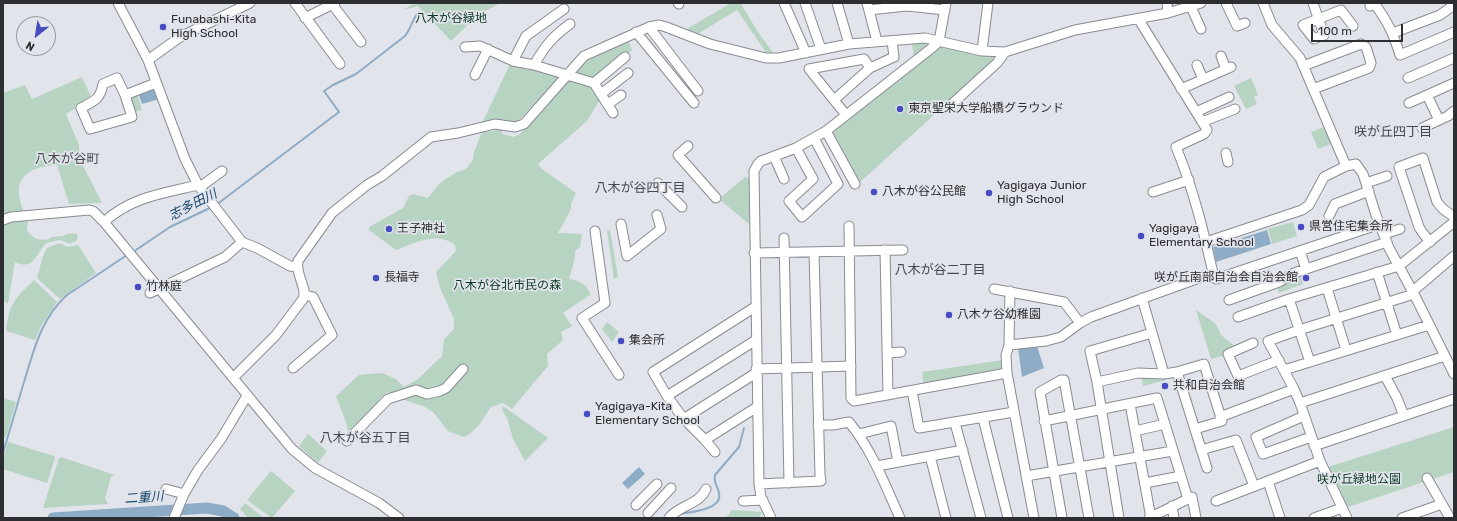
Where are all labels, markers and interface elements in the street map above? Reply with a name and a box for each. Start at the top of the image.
park label: 八木が谷緑地 [415,12,487,26]
place label: Funabashi-Kita High School [171,13,256,41]
north arrow [16,16,56,56]
scale bar [1313,16,1405,42]
marker: Funabashi-Kita High School [158,22,168,32]
text: 100 m [1318,24,1352,38]
text: N [24,38,37,54]
place label: 東京聖栄大学船橋グラウンド [908,102,1064,116]
marker: 東京聖栄大学船橋グラウンド [895,104,905,114]
district label: 咲が丘四丁目 [1354,124,1432,140]
district label: 八木が谷町 [35,151,99,167]
place label: Yagigaya Junior High School [997,179,1086,207]
district label: 八木が谷四丁目 [595,180,685,196]
place label: 八木が谷公民館 [882,185,966,199]
water label: 志多田川 [166,186,220,224]
marker: 八木が谷公民館 [869,187,879,197]
marker: Yagigaya Junior High School [984,188,994,198]
place label: 県営住宅集会所 [1309,220,1393,234]
place label: 王子神社 [397,222,445,236]
place label: Yagigaya Elementary School [1149,222,1254,250]
marker: 県営住宅集会所 [1296,222,1306,232]
marker: 王子神社 [384,224,394,234]
marker: Yagigaya Elementary School [1136,231,1146,241]
district label: 八木が谷二丁目 [895,262,985,278]
place label: 長福寺 [384,271,420,285]
place label: 咲が丘南部自治会自治会館 [1154,271,1298,285]
marker: 長福寺 [371,273,381,283]
marker: 咲が丘南部自治会自治会館 [1301,273,1311,283]
park label: 八木が谷北市民の森 [453,279,561,293]
place label: 竹林庭 [146,280,182,294]
marker: 竹林庭 [133,282,143,292]
place label: 八木ケ谷幼稚園 [957,308,1041,322]
marker: 八木ケ谷幼稚園 [944,310,954,320]
place label: 集会所 [629,334,665,348]
marker: 集会所 [616,336,626,346]
place label: 共和自治会館 [1173,379,1245,393]
marker: 共和自治会館 [1160,381,1170,391]
place label: Yagigaya-Kita Elementary School [595,400,700,428]
marker: Yagigaya-Kita Elementary School [582,409,592,419]
district label: 八木が谷五丁目 [320,430,410,446]
park label: 咲が丘緑地公園 [1317,473,1401,487]
water label: 二重川 [124,489,164,507]

